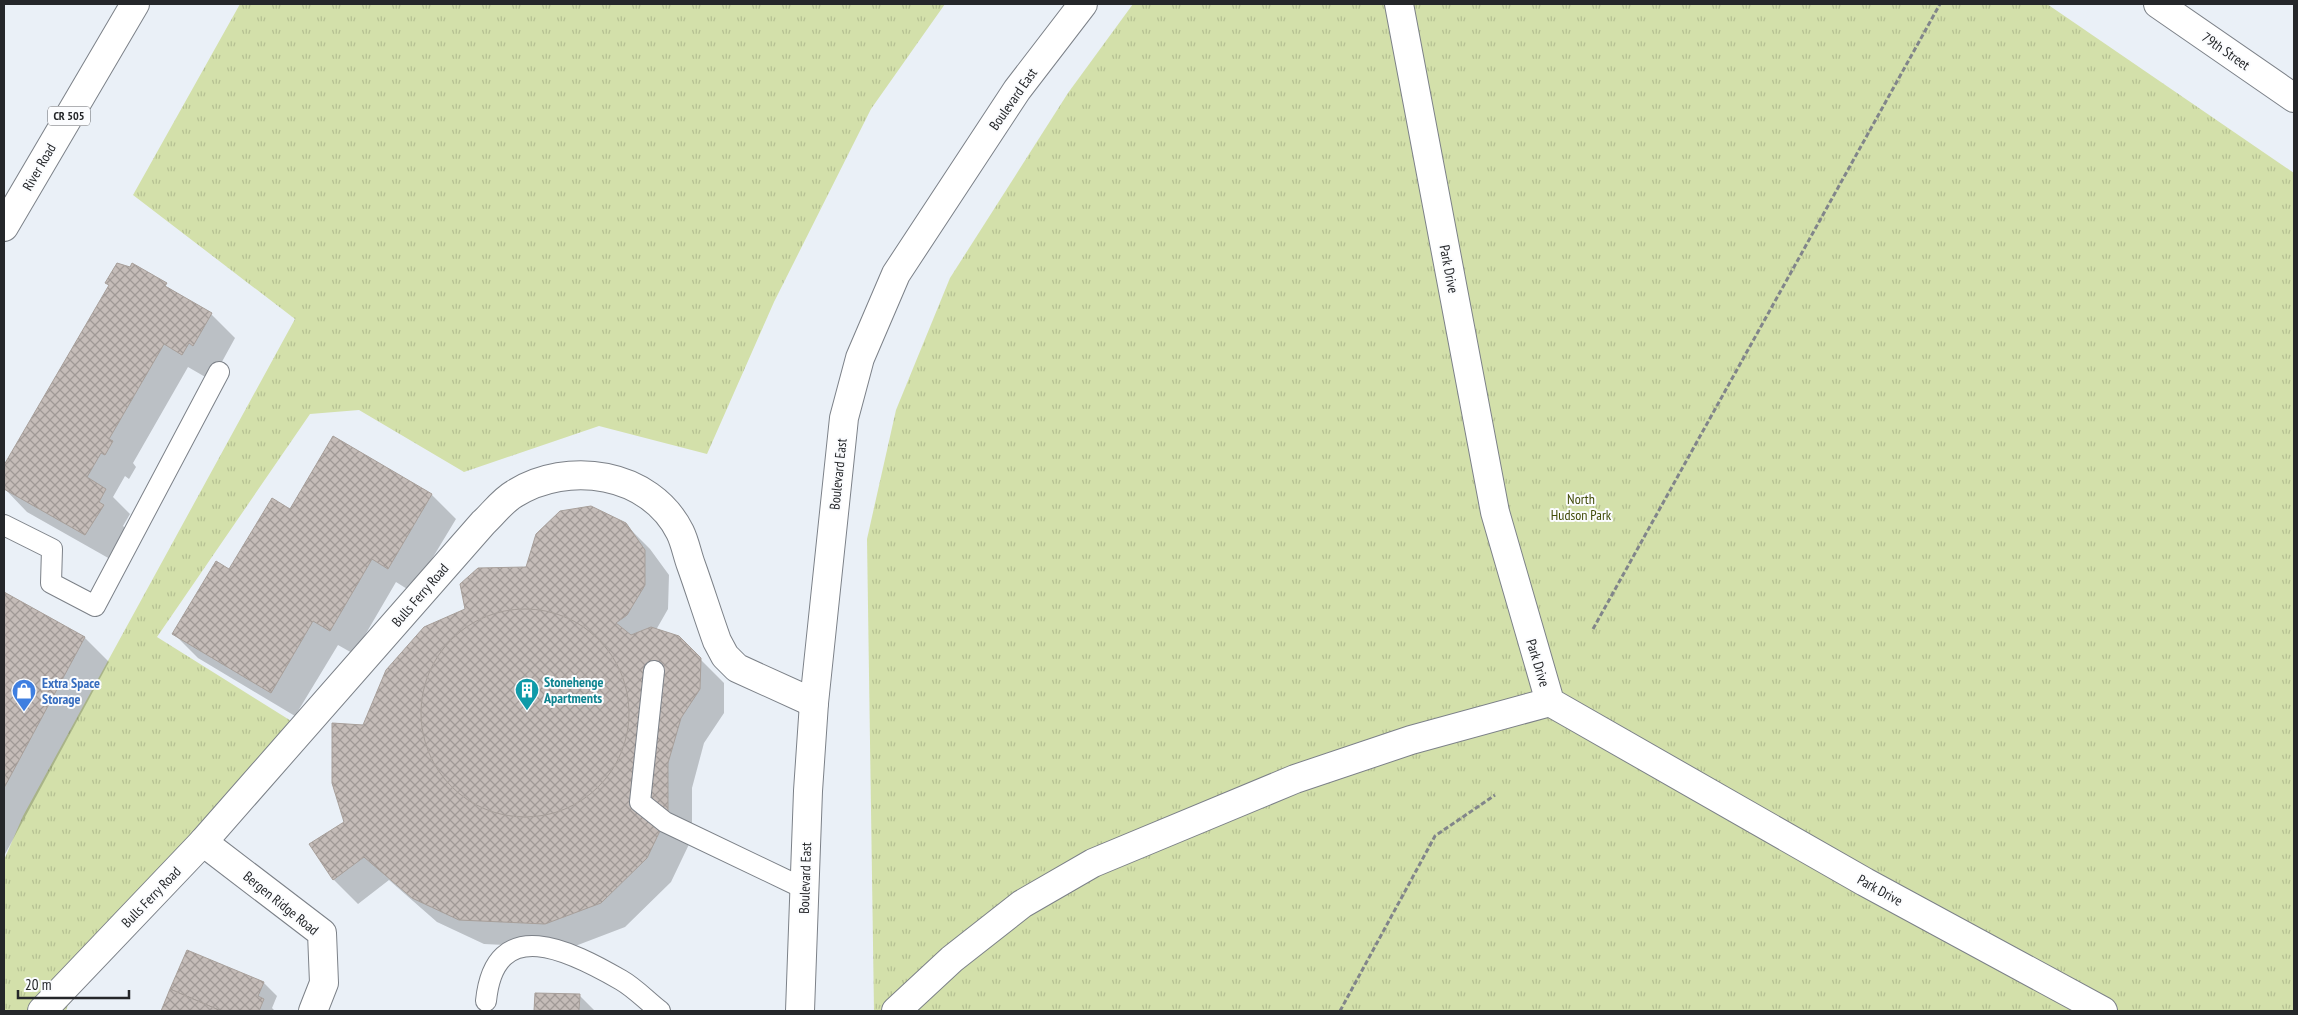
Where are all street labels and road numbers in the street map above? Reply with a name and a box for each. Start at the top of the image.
street label: 79th Street [2198,28,2254,74]
street label: Boulevard East [985,64,1041,133]
road number: CR 505 [48,106,90,125]
street label: River Road [18,140,60,194]
street label: Park Drive [1436,243,1463,295]
street label: Boulevard East [825,437,851,511]
street label: Bulls Ferry Road [388,560,452,630]
street label: Park Drive [1522,637,1554,689]
street label: Boulevard East [795,842,815,914]
street label: Bulls Ferry Road [117,863,185,931]
street label: Bergen Ridge Road [240,867,322,939]
street label: Park Drive [1854,870,1906,910]

